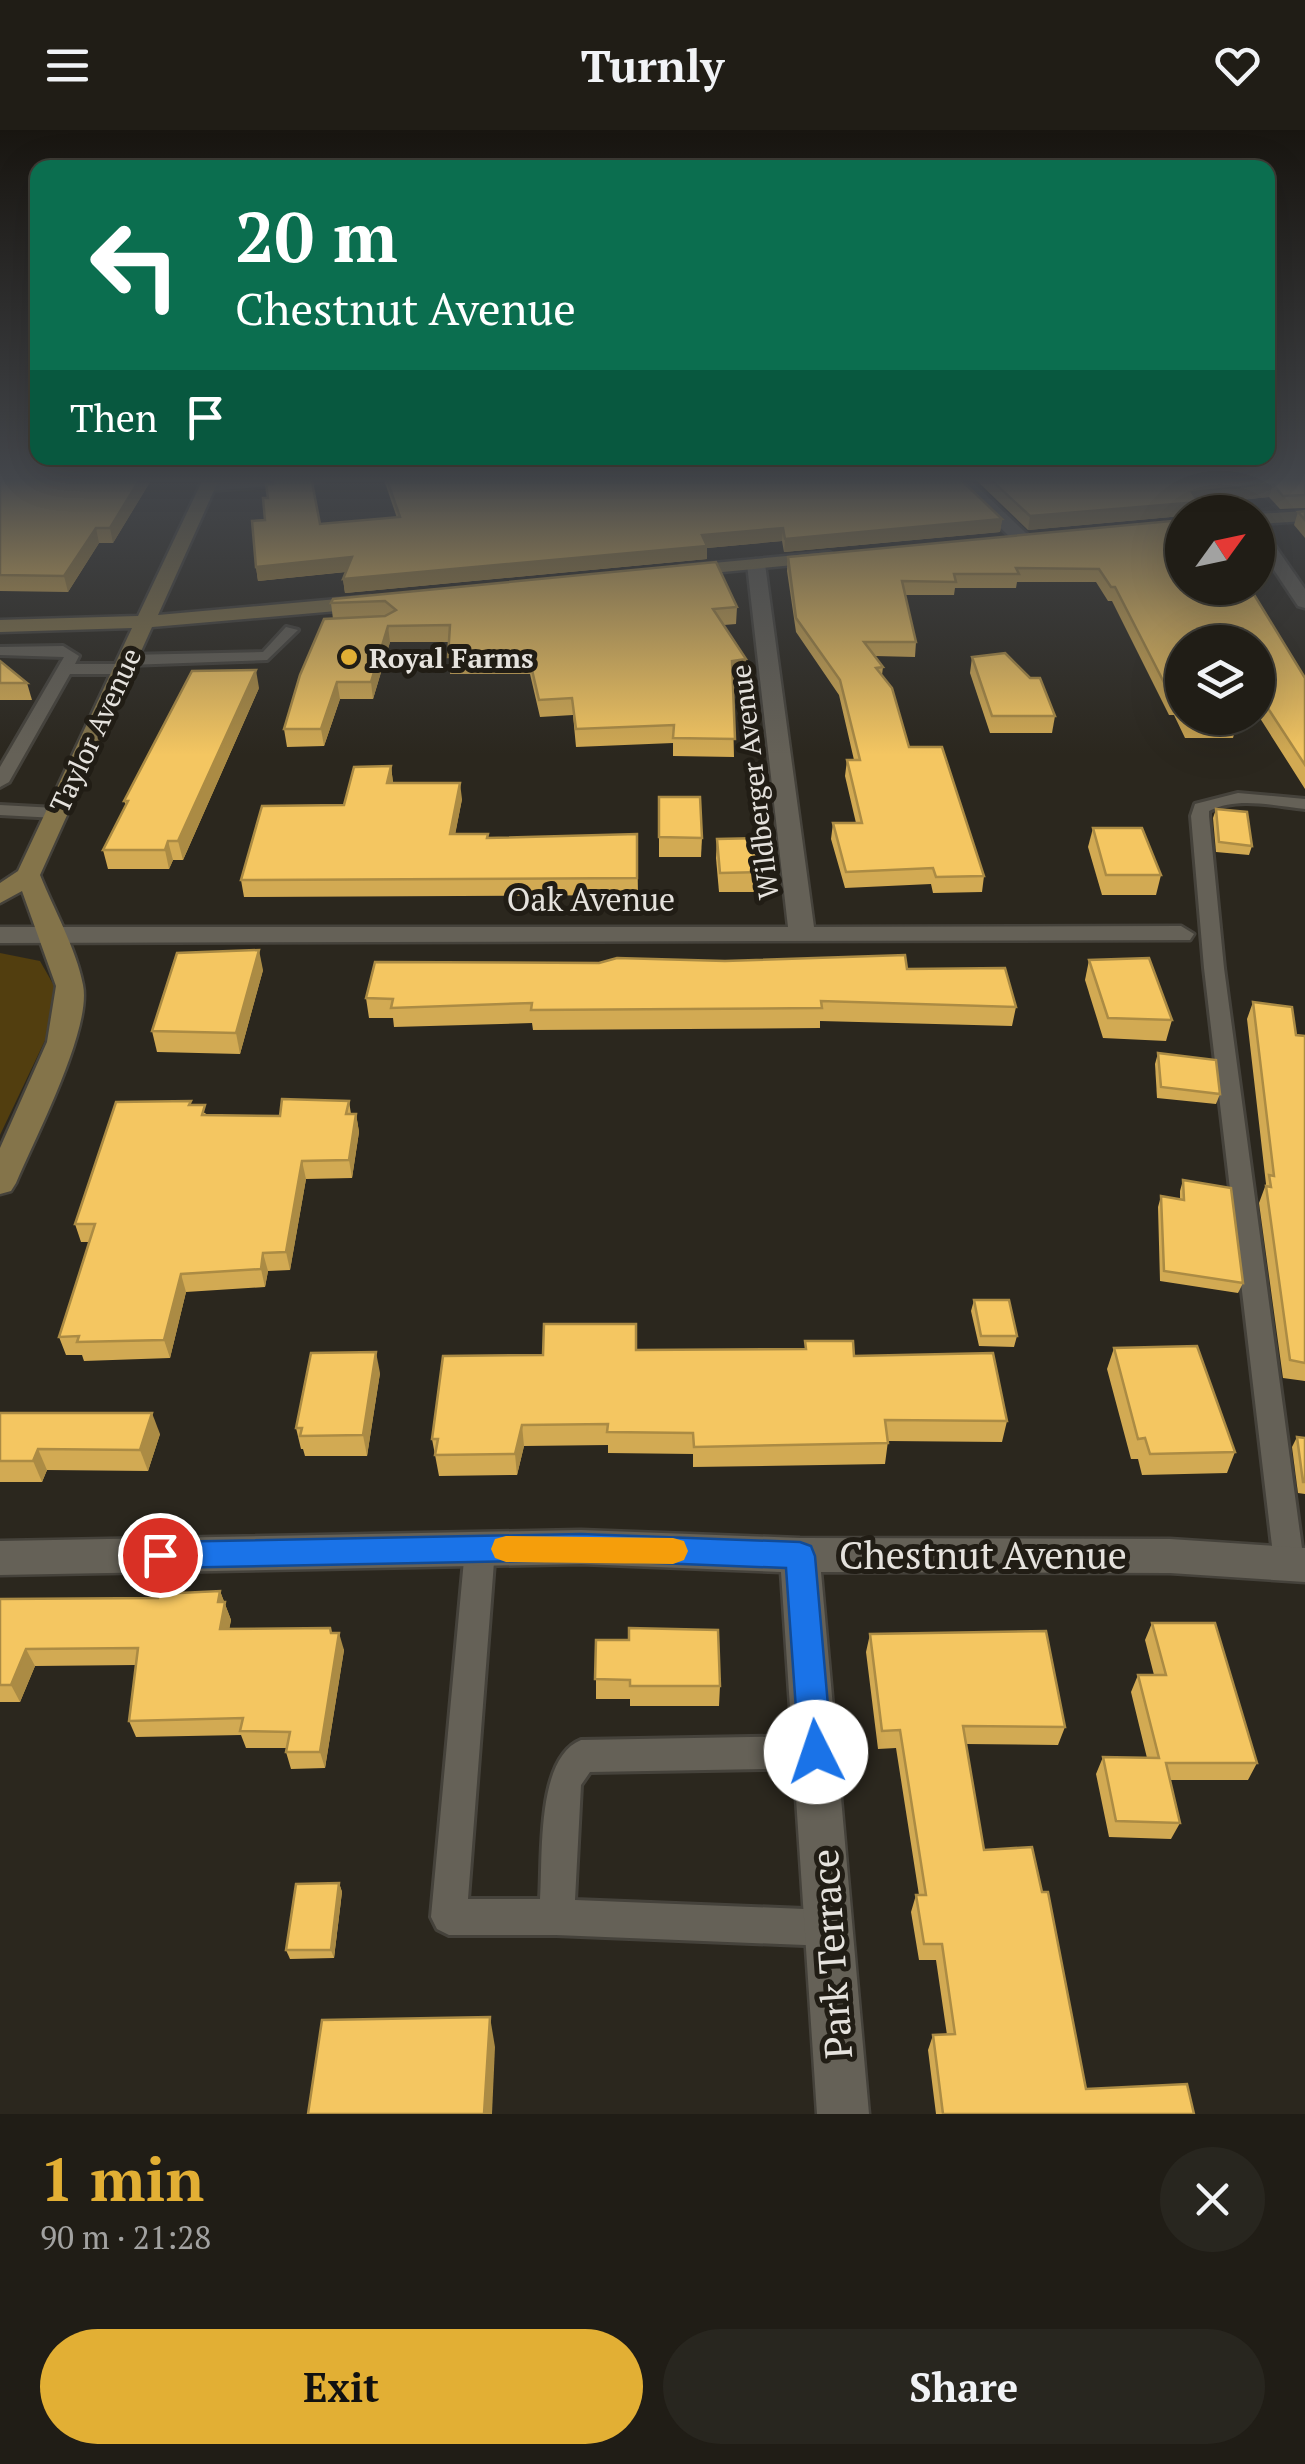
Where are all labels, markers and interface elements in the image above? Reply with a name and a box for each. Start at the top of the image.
text: Turnly [581,35,724,95]
icon: menu [40,38,95,93]
icon: heart [1210,38,1265,93]
text: 20 m [235,189,398,282]
icon: left [70,200,200,330]
text: Chestnut Avenue [235,278,576,338]
icon: arrive [178,390,233,445]
text: Then [70,393,158,443]
north arrow [1165,495,1275,605]
map controls [1165,495,1275,735]
button: layers [1165,625,1275,735]
place label: Royal Farms [369,639,534,676]
street label: Taylor Avenue [41,642,149,818]
marker: Royal Farms [338,646,360,668]
street label: Wildberger Avenue [721,663,787,901]
street label: Oak Avenue [507,878,675,920]
pin [118,1513,203,1598]
icon: arrive [133,1528,188,1583]
street label: Chestnut Avenue [839,1530,1127,1580]
position arrow [764,1700,868,1804]
street label: Park Terrace [799,1848,863,2060]
text: 1 min [40,2139,204,2218]
button: close [1160,2147,1265,2252]
text: 90 m · 21:28 [40,2216,211,2258]
button: Exit [40,2329,643,2444]
button: Share [663,2329,1265,2444]

